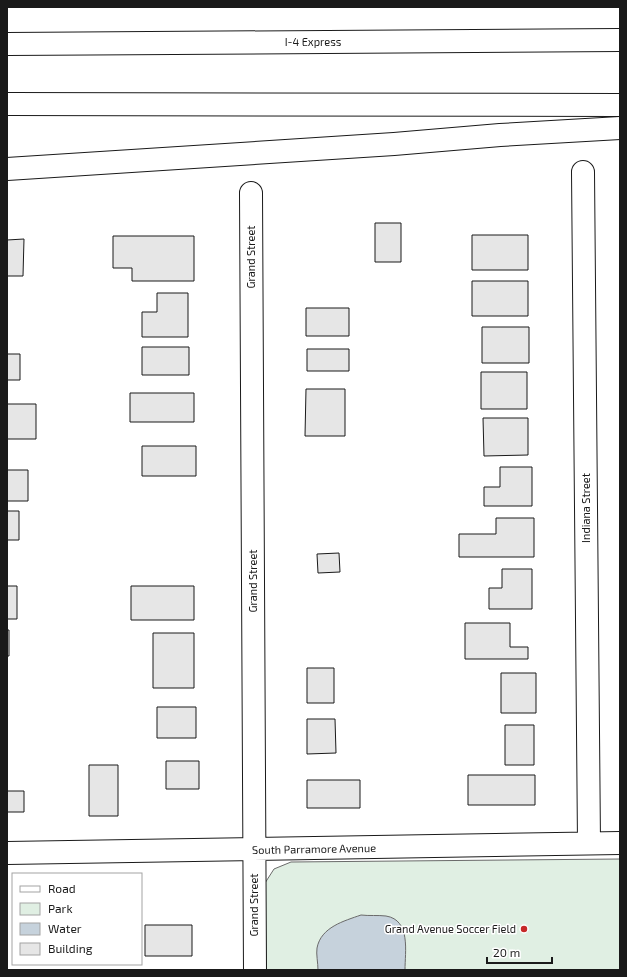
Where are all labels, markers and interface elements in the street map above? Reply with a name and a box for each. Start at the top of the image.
street label: I-4 Express [285,35,342,48]
street label: Grand Street [244,225,257,289]
street label: Indiana Street [579,473,592,543]
street label: Grand Street [246,549,259,613]
street label: South Parramore Avenue [252,841,376,856]
legend [12,873,142,965]
street label: Grand Street [247,873,260,937]
text: Road [48,881,76,895]
text: Park [48,901,73,915]
text: Water [48,921,82,935]
place label: Grand Avenue Soccer Field [385,922,516,935]
marker: Grand Avenue Soccer Field [519,924,529,934]
scale bar [487,939,552,965]
text: Building [48,941,93,955]
text: 20 m [493,945,520,959]

